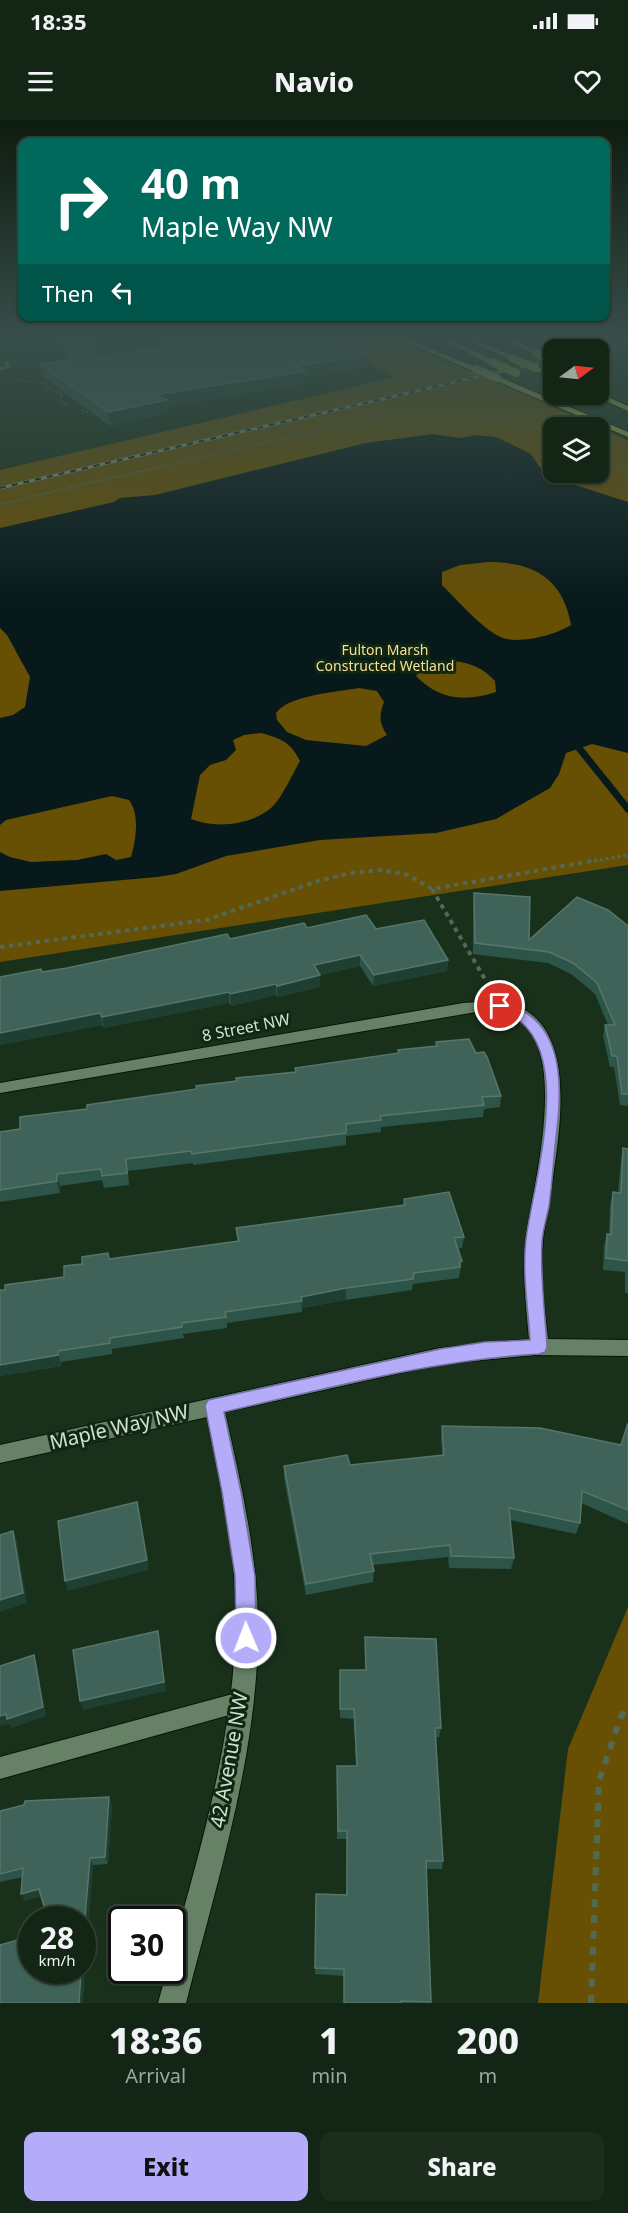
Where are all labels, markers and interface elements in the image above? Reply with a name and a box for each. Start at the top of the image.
text: 18:35 [30,6,87,36]
text: Navio [274,63,354,100]
icon: menu [24,65,57,98]
icon: heart [571,65,604,98]
text: 40 m [141,154,241,211]
icon: right [42,162,120,240]
text: Maple Way NW [141,208,333,245]
icon: left [106,276,139,309]
text: Then [42,278,94,308]
north arrow [543,339,609,405]
map controls [543,339,609,483]
button: layers [543,417,609,483]
park label: Fulton Marsh Constructed Wetland [316,640,454,675]
pin [474,980,525,1031]
icon: arrive [483,989,516,1022]
street label: 8 Street NW [200,1008,292,1046]
street label: Maple Way NW [47,1397,191,1456]
position arrow [214,1606,278,1670]
street label: 42 Avenue NW [203,1690,254,1830]
speed limit sign: 30 [108,1906,186,1984]
text: 28 [40,1917,74,1958]
text: km/h [39,1950,75,1970]
text: 18:36 [109,2016,202,2065]
text: 1 [319,2016,340,2065]
text: 200 [457,2016,519,2065]
text: Arrival [125,2062,186,2089]
text: min [311,2062,348,2089]
text: m [478,2062,497,2089]
button: Exit [24,2132,308,2201]
button: Share [320,2132,604,2201]

